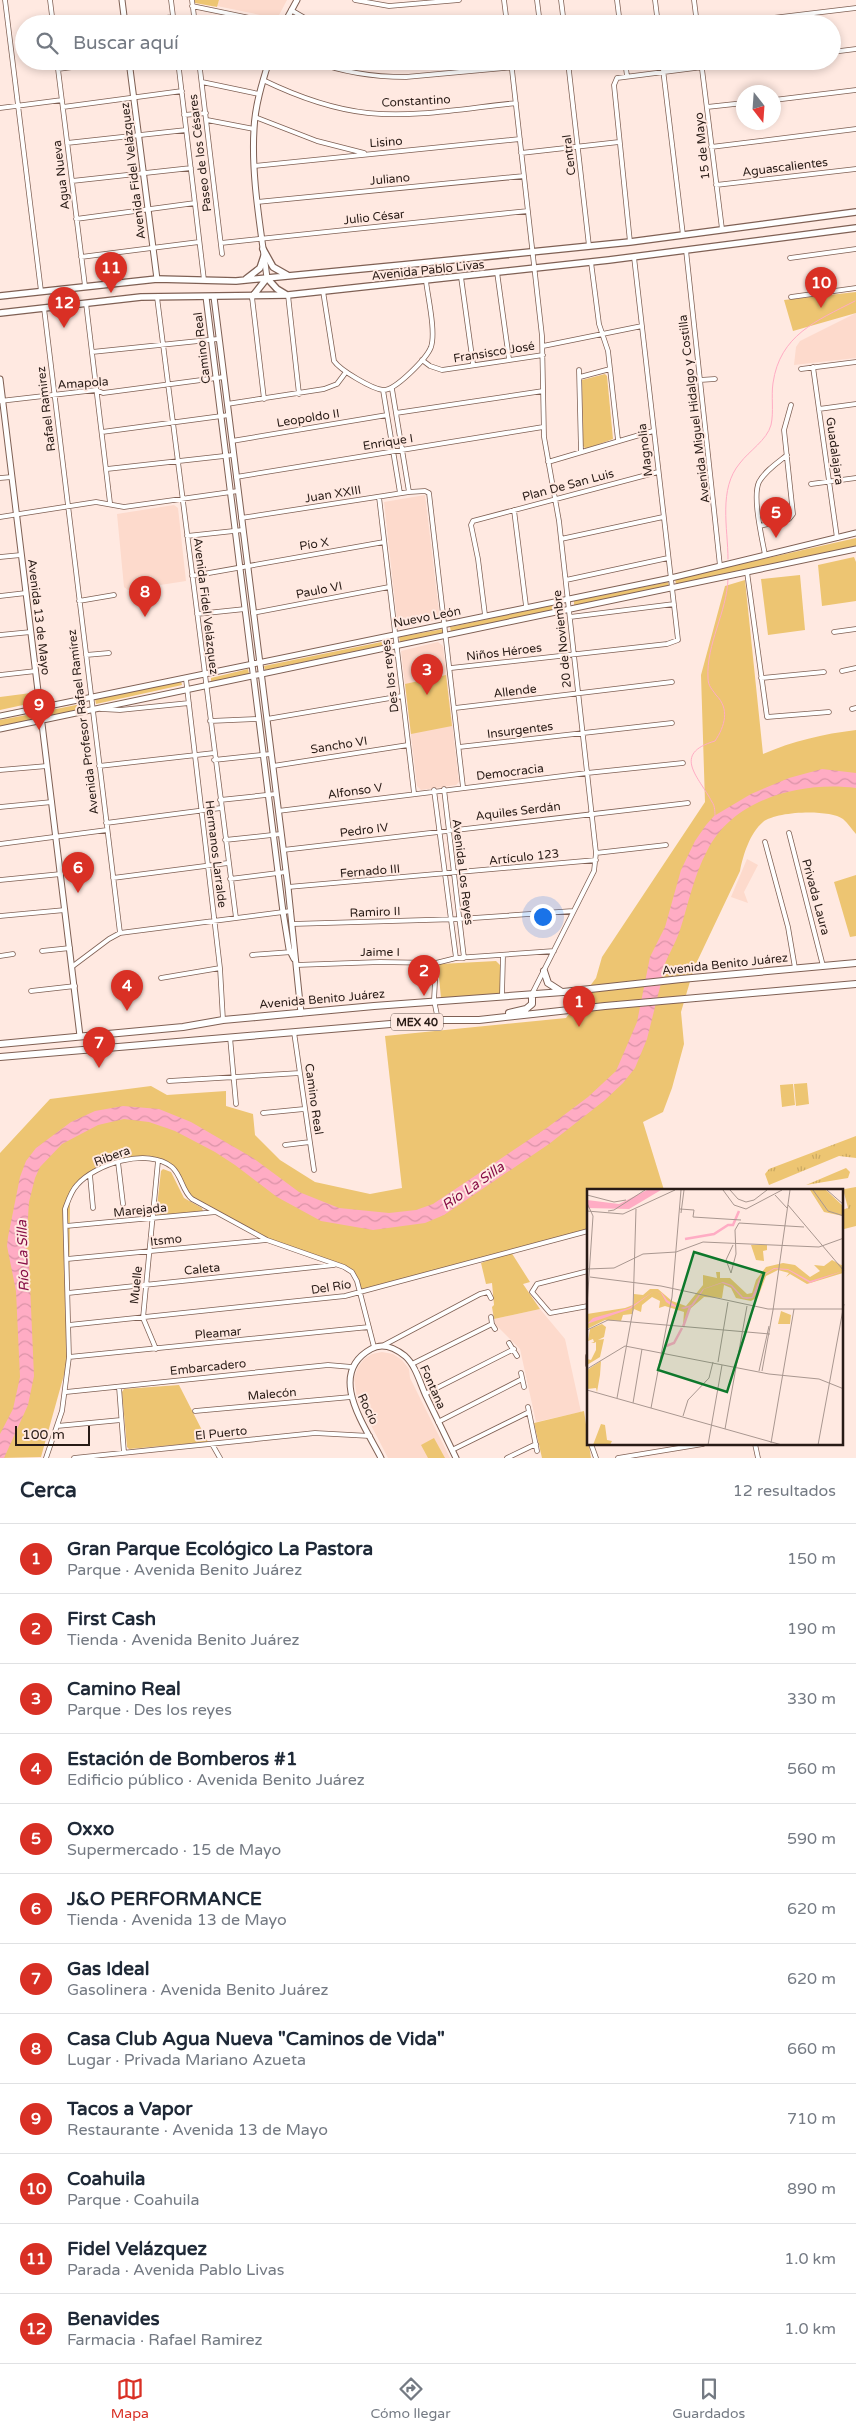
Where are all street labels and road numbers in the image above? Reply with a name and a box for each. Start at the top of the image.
street label: Constantino [381,92,451,110]
street label: Paseo de los Césares [186,93,214,213]
street label: Avenida Fidel Velázquez [118,102,148,240]
street label: 15 de Mayo [692,112,712,180]
street label: Lisino [369,134,403,150]
street label: Central [560,134,578,176]
street label: Agua Nueva [50,139,72,211]
street label: Aguascalientes [741,155,829,179]
street label: Juliano [369,170,411,188]
street label: Julio César [343,207,406,227]
street label: Avenida Pablo Livas [371,257,485,283]
street label: Camino Real [191,311,213,385]
street label: Avenida Miguel Hidalgo y Costilla [675,314,713,504]
street label: Fransisco José [452,339,536,365]
street label: Rafael Ramirez [34,366,58,452]
street label: Amapola [57,374,109,392]
street label: Leopoldo II [275,406,341,430]
street label: Guadalajara [823,416,847,486]
street label: Magnolia [635,423,655,477]
street label: Enrique I [362,431,414,453]
street label: Plan De San Luis [521,466,616,504]
street label: Juan XXIII [304,483,362,505]
street label: Pío X [298,535,330,553]
street label: Avenida Fidel Velázquez [191,537,221,675]
street label: Avenida 13 de Mayo [25,558,53,676]
street label: Paulo VI [295,579,343,601]
street label: 20 de Noviembre [550,589,574,689]
street label: Nuevo León [392,604,462,630]
street label: Avenida Profesor Rafael Ramírez [65,629,101,815]
street label: Des los reyes [379,638,401,713]
street label: Niños Héroes [465,640,543,664]
street label: Allende [493,681,538,701]
street label: Insurgentes [486,719,554,741]
street label: Sancho VI [310,734,368,756]
street label: Democracia [476,761,544,783]
street label: Alfonso V [327,780,384,802]
street label: Hermanos Larralde [202,799,230,909]
street label: Aquiles Serdán [475,799,561,823]
street label: Avenida Los Reyes [450,818,476,926]
street label: Pedro IV [339,820,390,840]
street label: Artículo 123 [488,846,560,868]
street label: Privada Laura [799,857,833,937]
street label: Fernado III [339,861,401,881]
street label: Ramiro II [349,904,401,920]
street label: Jaime I [360,945,400,959]
street label: Avenida Benito Juárez [661,950,789,978]
street label: Avenida Benito Juárez [258,987,386,1011]
road number: MEX 40 [391,1014,443,1030]
street label: Camino Real [302,1062,326,1136]
street label: Ribera [92,1143,132,1169]
street label: Marejada [113,1200,167,1220]
street label: Itsmo [149,1231,183,1249]
street label: Caleta [183,1260,221,1278]
street label: Muelle [127,1265,145,1305]
street label: Del Río [310,1277,352,1297]
street label: Pleamar [194,1324,242,1342]
street label: Embarcadero [169,1356,247,1378]
street label: Fontana [417,1363,449,1411]
street label: Malecón [247,1385,297,1403]
street label: Rocío [355,1391,381,1427]
street label: El Puerto [194,1423,248,1443]

